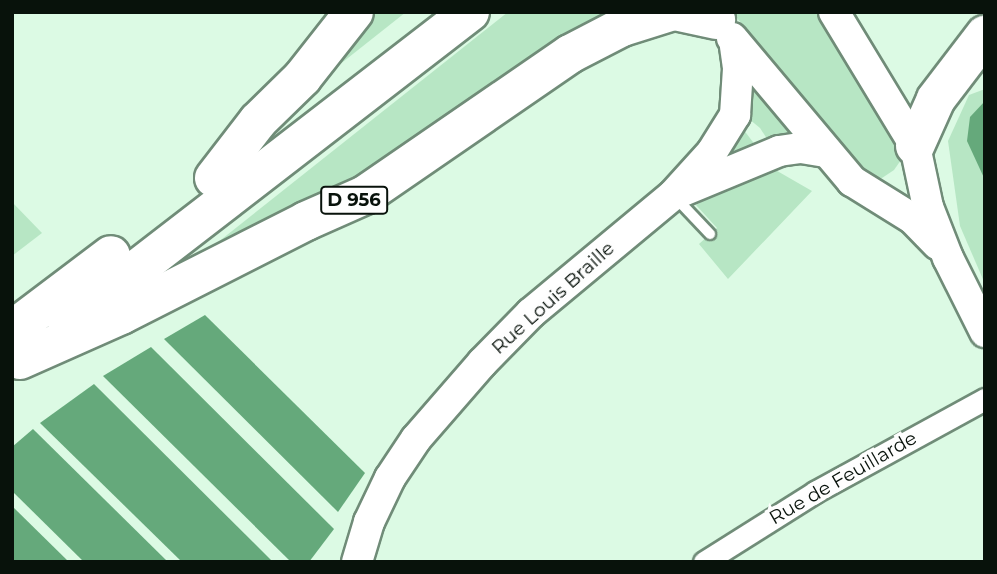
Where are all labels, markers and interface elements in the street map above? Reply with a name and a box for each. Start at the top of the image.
road number: D 956 [319,186,389,215]
street label: Rue Louis Braille [487,237,619,359]
street label: Rue de Feuillarde [765,427,921,529]

